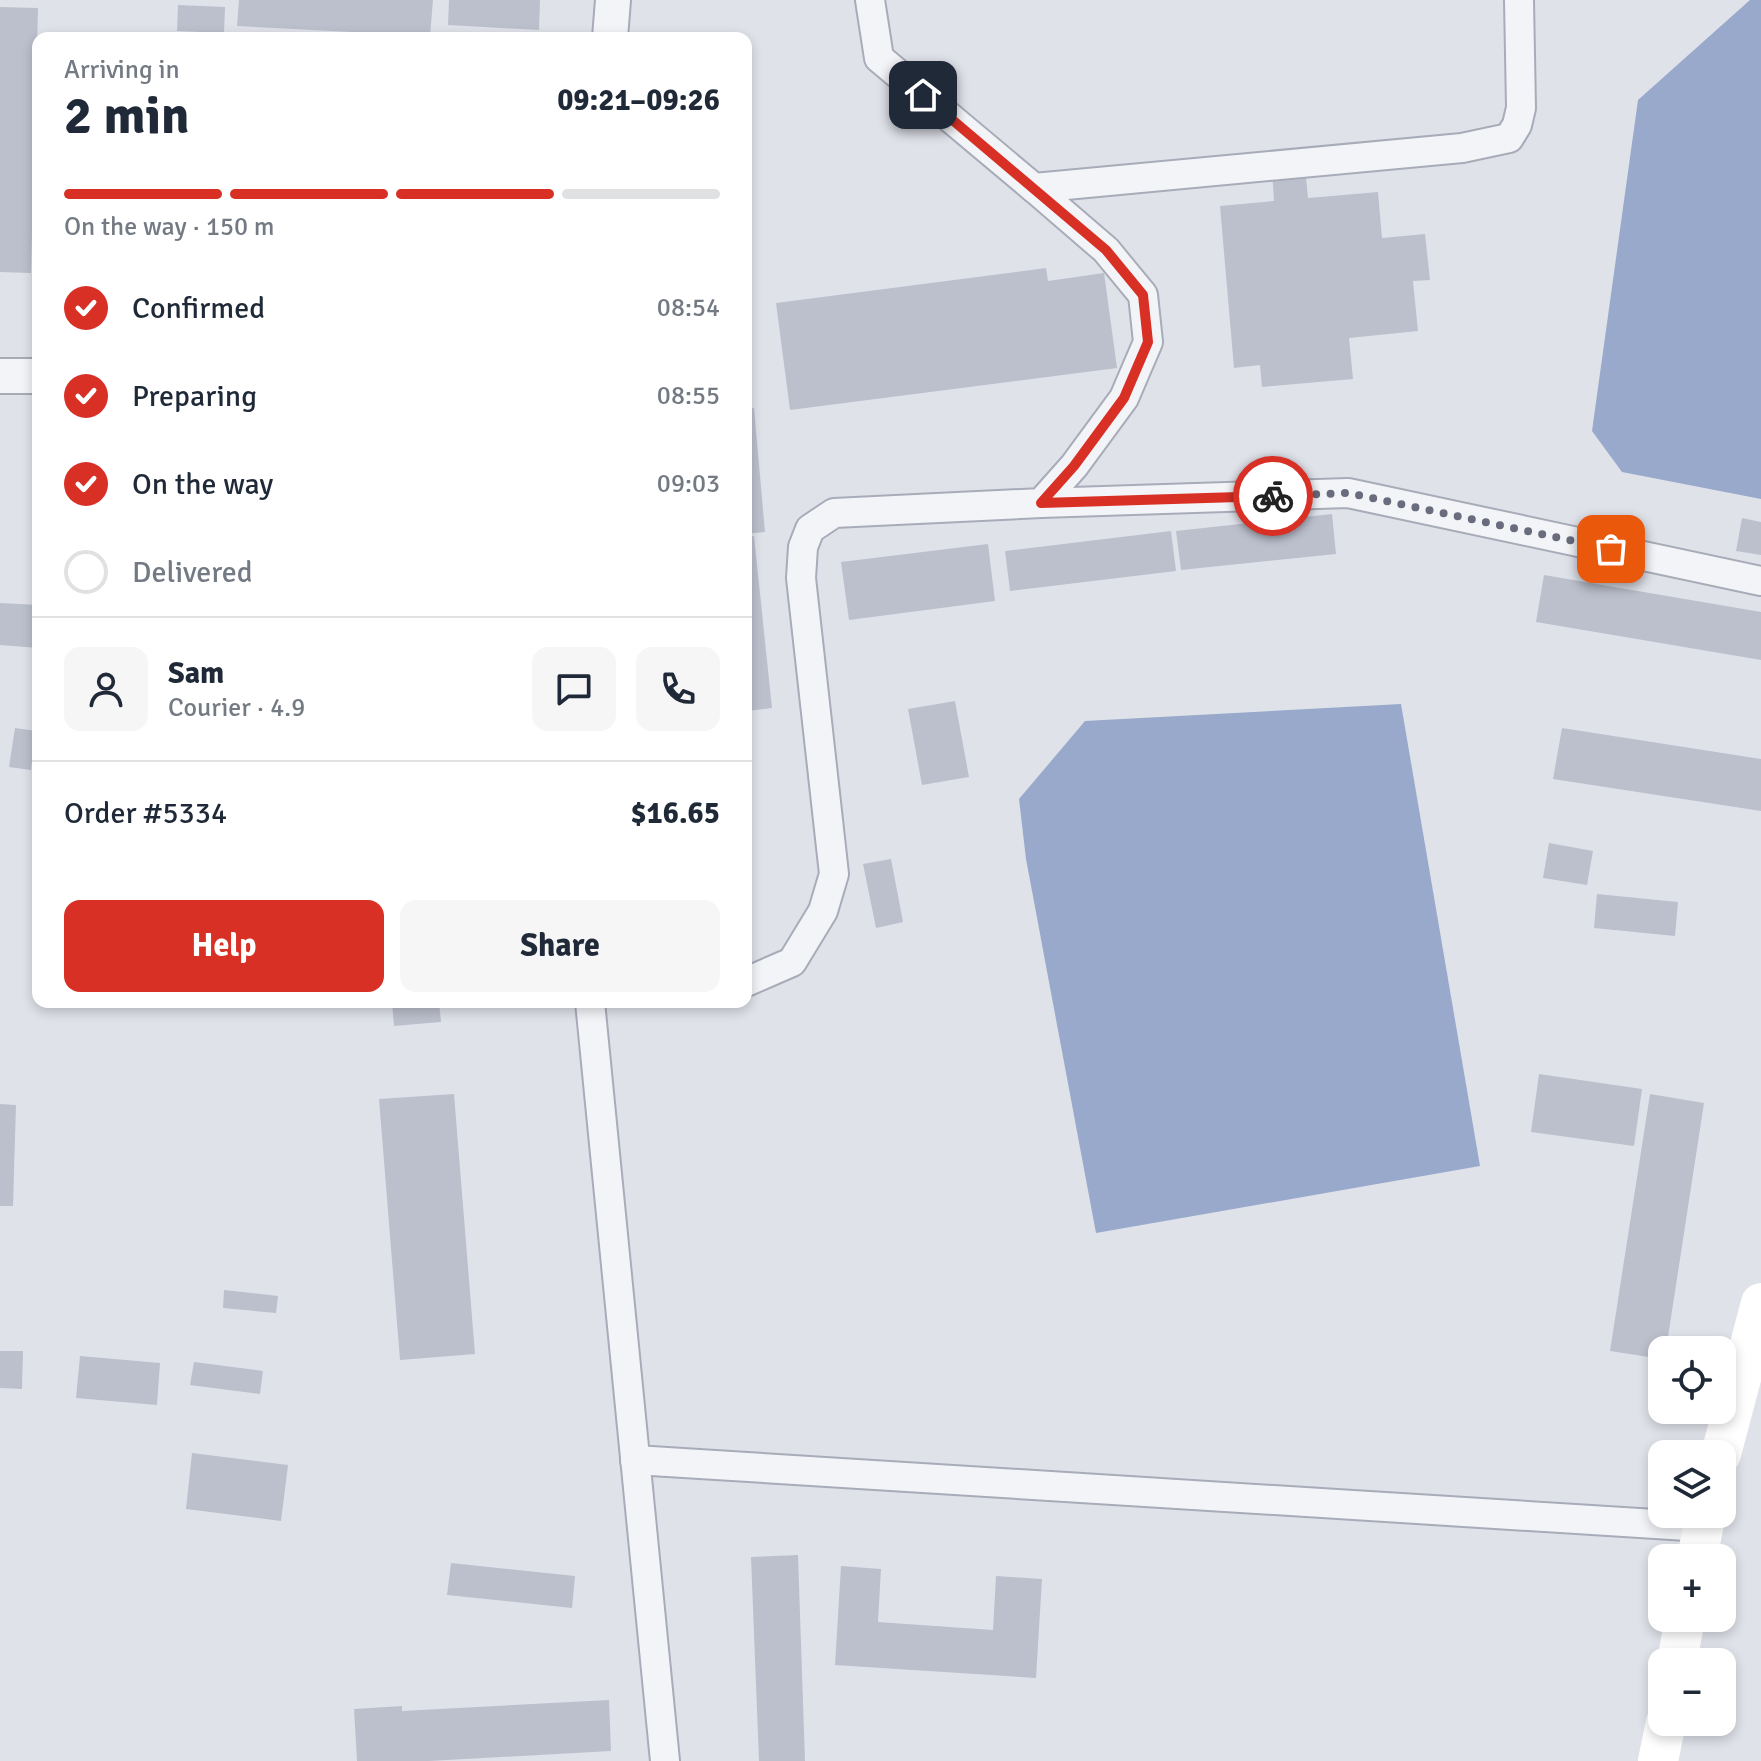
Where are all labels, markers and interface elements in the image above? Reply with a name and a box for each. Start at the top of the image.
text: Arriving in [64,54,180,86]
pin [889,61,957,129]
icon: home [901,73,945,117]
text: 09:21–09:26 [557,82,720,119]
text: 2 min [64,84,190,148]
text: On the way · 150 m [64,211,274,243]
icon: check [64,286,108,330]
text: Confirmed [132,290,265,327]
text: 08:54 [657,292,720,324]
icon: check [64,374,108,418]
text: Preparing [132,378,257,415]
text: 08:55 [657,380,720,412]
courier [1233,456,1313,536]
icon: check [64,462,108,506]
text: On the way [132,466,273,503]
text: 09:03 [657,468,720,500]
icon: bike [1251,474,1295,518]
pin [1577,515,1645,583]
icon: bag [1589,527,1633,571]
text: Delivered [132,554,253,591]
button: person [64,647,148,731]
button: chat [532,647,616,731]
button: phone [636,647,720,731]
text: Sam [168,655,224,692]
text: Courier · 4.9 [168,692,305,724]
text: Order #5334 [64,795,227,832]
text: $16.65 [630,795,720,832]
button: Help [64,900,384,992]
button: Share [400,900,720,992]
map controls [1648,1336,1736,1736]
button: locate [1648,1336,1736,1424]
button: layers [1648,1440,1736,1528]
button: + [1648,1544,1736,1632]
button: − [1648,1648,1736,1736]

